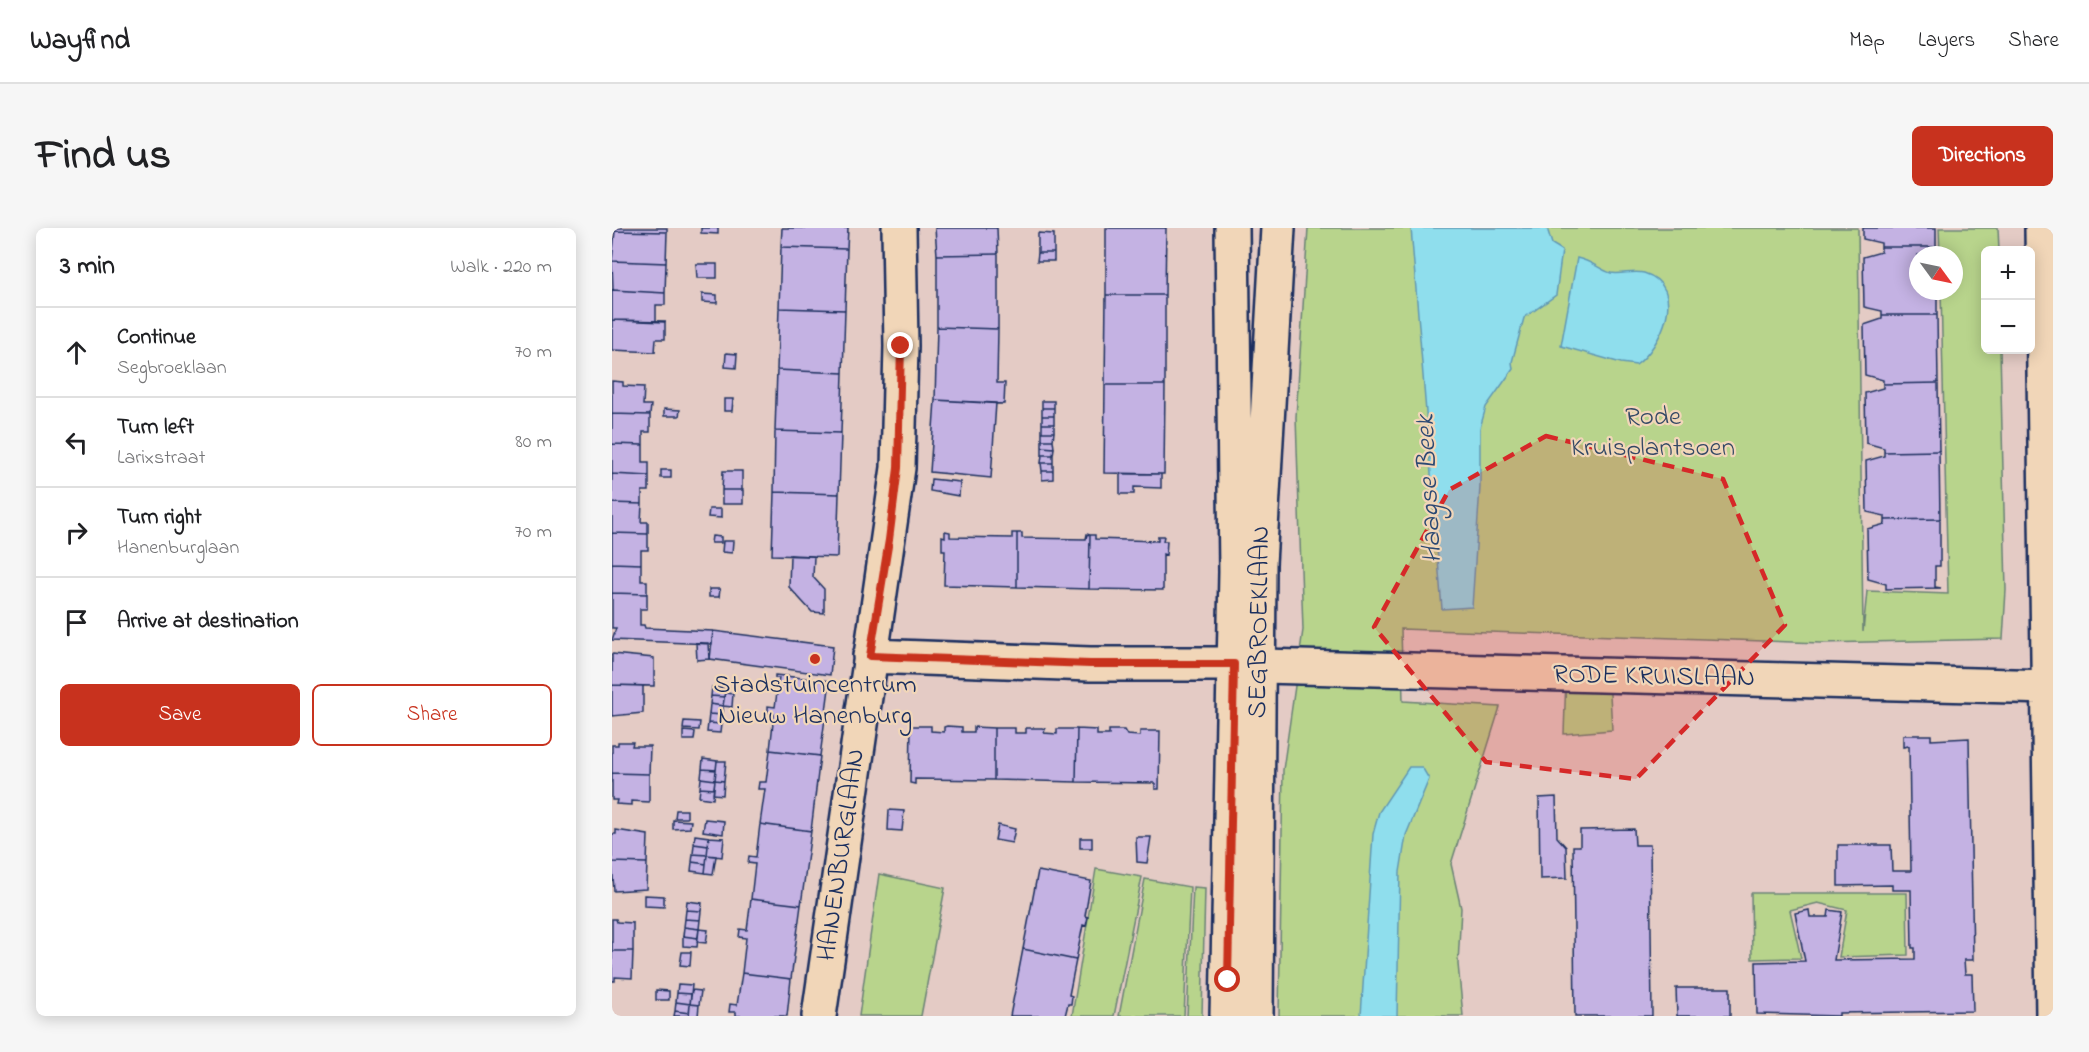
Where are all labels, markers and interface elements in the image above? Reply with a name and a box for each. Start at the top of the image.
text: Wayfind [30,21,130,62]
text: Map [1849,26,1885,56]
text: Layers [1918,26,1975,56]
text: Share [2008,26,2059,56]
text: Find us [36,126,171,187]
button: Directions [1912,126,2053,186]
north arrow [1909,246,1963,300]
map controls [1981,246,2035,354]
button: + [1981,246,2035,300]
text: 3 min [60,248,115,286]
text: Walk · 220 m [450,253,552,282]
button: − [1981,300,2035,354]
text: Continue [117,322,196,354]
route end [887,332,913,358]
icon: ahead [60,336,93,369]
text: 70 m [515,338,552,367]
text: Segbroeklaan [117,354,227,383]
park label: Rode Kruisplantsoen [1571,398,1735,468]
text: Turn left [117,412,194,444]
water label: Haagse Beek [1406,412,1454,565]
icon: left [60,426,93,459]
text: 80 m [515,428,552,457]
text: Larixstraat [117,444,205,473]
text: Turn right [117,502,202,534]
icon: right [60,516,93,549]
text: 70 m [515,518,552,547]
street label: SEGBROEKLAAN [1239,525,1281,719]
text: Hanenburglaan [117,534,239,563]
icon: arrive [60,606,93,639]
text: Arrive at destination [117,606,299,638]
marker: Stadstuincentrum Nieuw Hanenburg [808,652,822,666]
street label: RODE KRUISLAAN [1553,656,1755,698]
place label: Stadstuincentrum Nieuw Hanenburg [713,666,917,736]
button: Save [60,684,300,746]
button: Share [312,684,552,746]
street label: HANENBURGLAAN [808,746,876,964]
route start [1214,966,1240,992]

